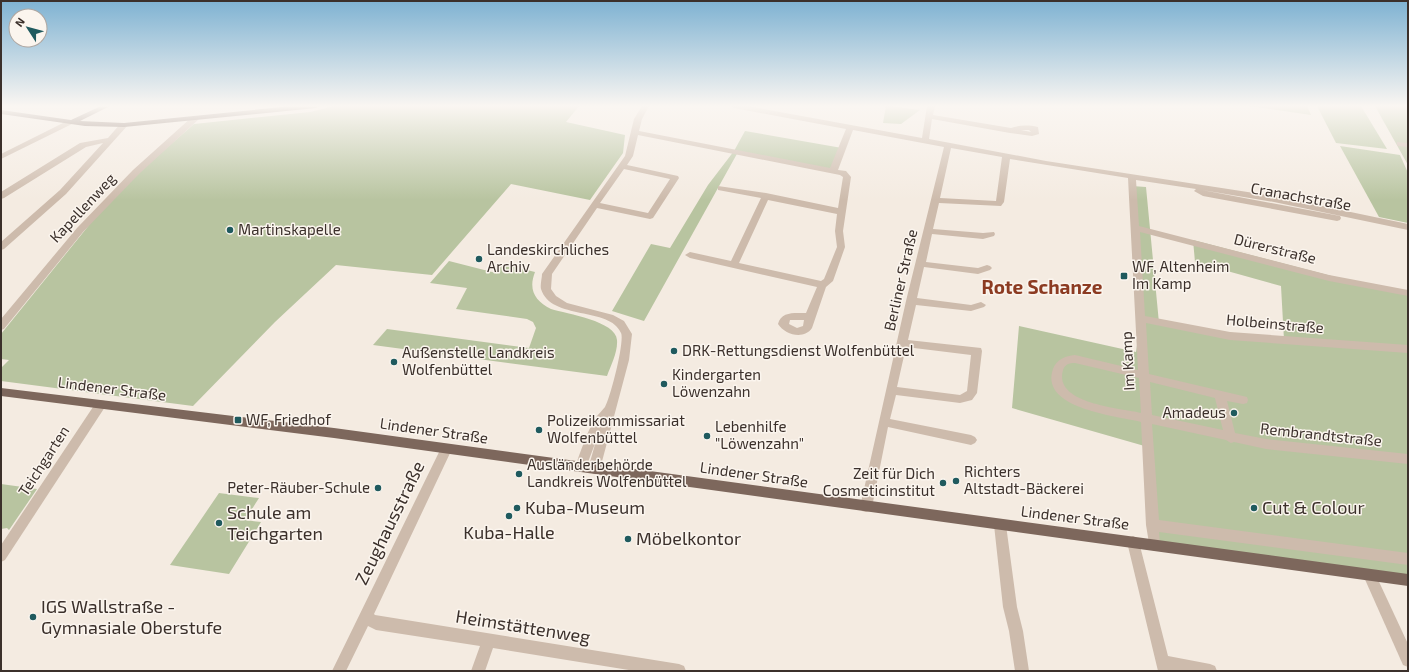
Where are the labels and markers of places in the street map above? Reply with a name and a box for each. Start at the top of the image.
place label: Martinskapelle [238,220,341,238]
marker: Martinskapelle [225,225,235,235]
place label: Landeskirchliches Archiv [487,240,609,275]
marker: Landeskirchliches Archiv [474,254,484,264]
place label: WF, Altenheim Im Kamp [1132,257,1229,292]
marker: WF, Altenheim Im Kamp [1119,271,1129,281]
place label: DRK-Rettungsdienst Wolfenbüttel [682,341,915,359]
place label: Außenstelle Landkreis Wolfenbüttel [402,343,555,378]
marker: DRK-Rettungsdienst Wolfenbüttel [669,346,679,356]
marker: Außenstelle Landkreis Wolfenbüttel [389,357,399,367]
place label: Kindergarten Löwenzahn [672,365,761,400]
marker: Kindergarten Löwenzahn [659,379,669,389]
place label: Amadeus [1162,403,1226,421]
marker: Amadeus [1229,408,1239,418]
place label: WF, Friedhof [246,410,331,428]
place label: Polizeikommissariat Wolfenbüttel [547,411,685,446]
marker: WF, Friedhof [233,415,243,425]
place label: Lebenhilfe "Löwenzahn" [715,417,804,452]
marker: Polizeikommissariat Wolfenbüttel [534,425,544,435]
marker: Lebenhilfe "Löwenzahn" [702,431,712,441]
place label: Ausländerbehörde Landkreis Wolfenbüttel [527,455,687,490]
place label: Richters Altstadt-Bäckerei [964,462,1084,497]
place label: Zeit für Dich Cosmeticinstitut [823,464,935,499]
marker: Ausländerbehörde Landkreis Wolfenbüttel [514,469,524,479]
marker: Richters Altstadt-Bäckerei [951,476,961,486]
place label: Peter-Räuber-Schule [227,478,370,496]
marker: Zeit für Dich Cosmeticinstitut [938,478,948,488]
marker: Peter-Räuber-Schule [373,483,383,493]
place label: Kuba-Museum [525,496,645,518]
place label: Cut & Colour [1262,496,1365,518]
place label: Schule am Teichgarten [227,501,323,544]
marker: Kuba-Museum [512,503,522,513]
marker: Cut & Colour [1249,503,1259,513]
marker: Kuba-Halle [504,511,514,521]
marker: Schule am Teichgarten [214,518,224,528]
place label: Kuba-Halle [463,521,555,543]
place label: Möbelkontor [636,527,741,549]
marker: Möbelkontor [623,534,633,544]
place label: IGS Wallstraße - Gymnasiale Oberstufe [41,595,222,638]
marker: IGS Wallstraße - Gymnasiale Oberstufe [28,612,38,622]

